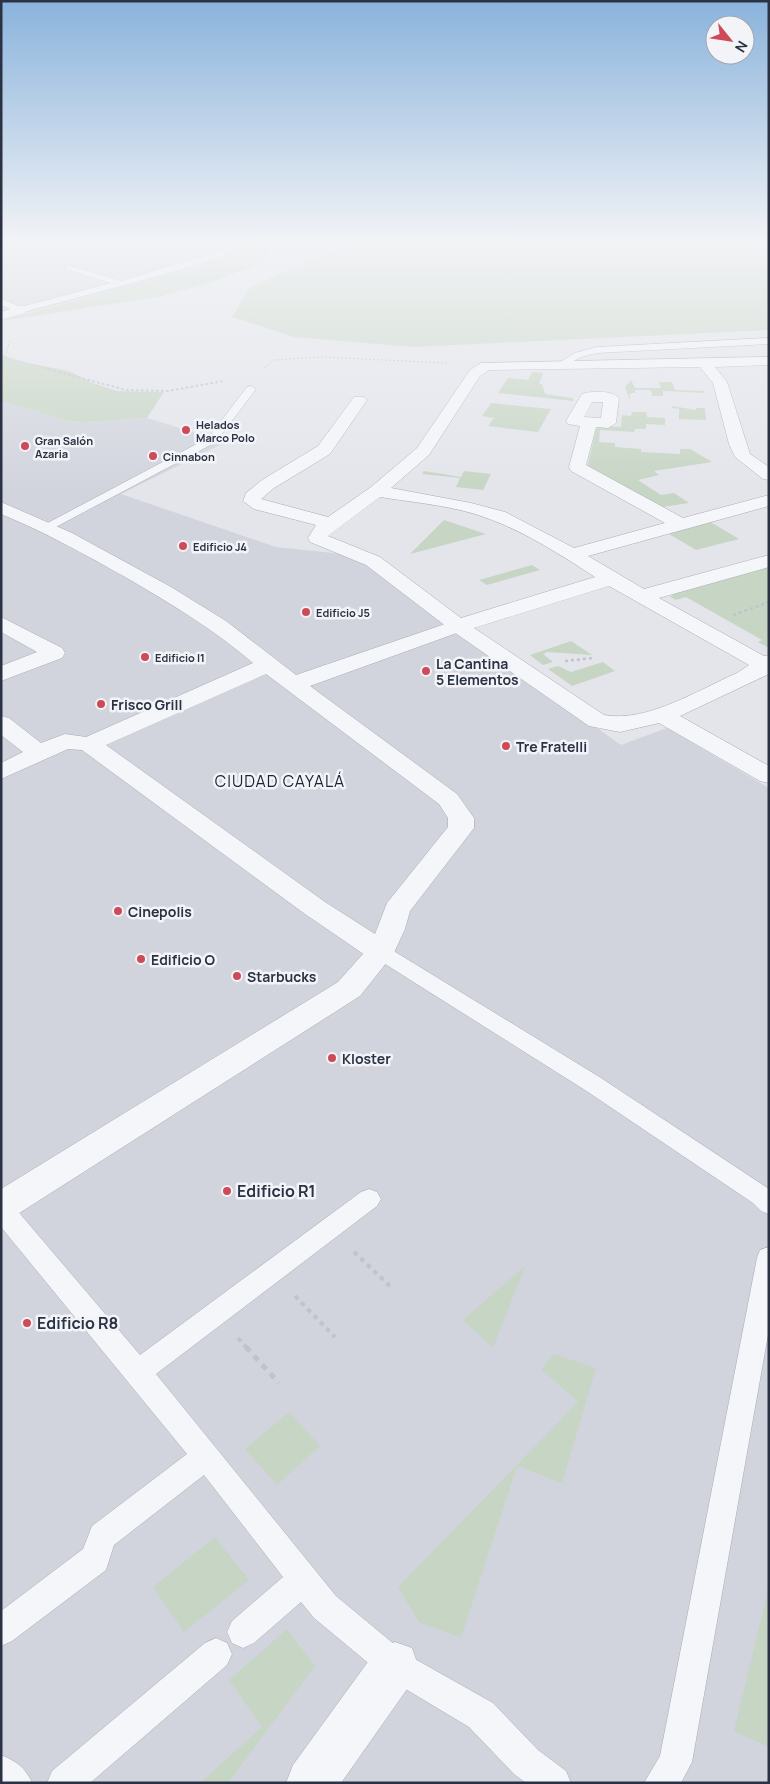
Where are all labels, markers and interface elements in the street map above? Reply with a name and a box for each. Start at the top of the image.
north arrow [705,15,755,65]
text: N [731,38,752,56]
place label: Helados Marco Polo [196,417,255,445]
marker: Helados Marco Polo [180,424,192,436]
place label: Gran Salón Azaria [35,433,93,461]
marker: Gran Salón Azaria [19,440,31,452]
place label: Cinnabon [163,449,215,464]
marker: Cinnabon [147,450,159,462]
place label: Edificio J4 [193,539,247,554]
marker: Edificio J4 [177,540,189,552]
place label: Edificio J5 [316,605,370,620]
marker: Edificio J5 [300,606,312,618]
place label: Edificio I1 [155,650,205,665]
marker: Edificio I1 [139,651,151,663]
place label: La Cantina 5 Elementos [436,654,519,689]
marker: La Cantina 5 Elementos [420,665,432,677]
place label: Frisco Grill [111,695,182,714]
marker: Frisco Grill [95,698,107,710]
place label: Tre Fratelli [516,737,587,756]
marker: Tre Fratelli [500,740,512,752]
district label: CIUDAD CAYALÁ [215,770,345,792]
place label: Cinepolis [128,902,192,921]
marker: Cinepolis [112,905,124,917]
place label: Edificio O [151,950,215,969]
marker: Edificio O [135,953,147,965]
place label: Starbucks [247,967,317,986]
marker: Starbucks [231,970,243,982]
place label: Kloster [342,1049,391,1068]
marker: Kloster [326,1052,338,1064]
place label: Edificio R1 [237,1180,316,1202]
marker: Edificio R1 [221,1185,233,1197]
place label: Edificio R8 [37,1312,118,1334]
marker: Edificio R8 [21,1317,33,1329]

